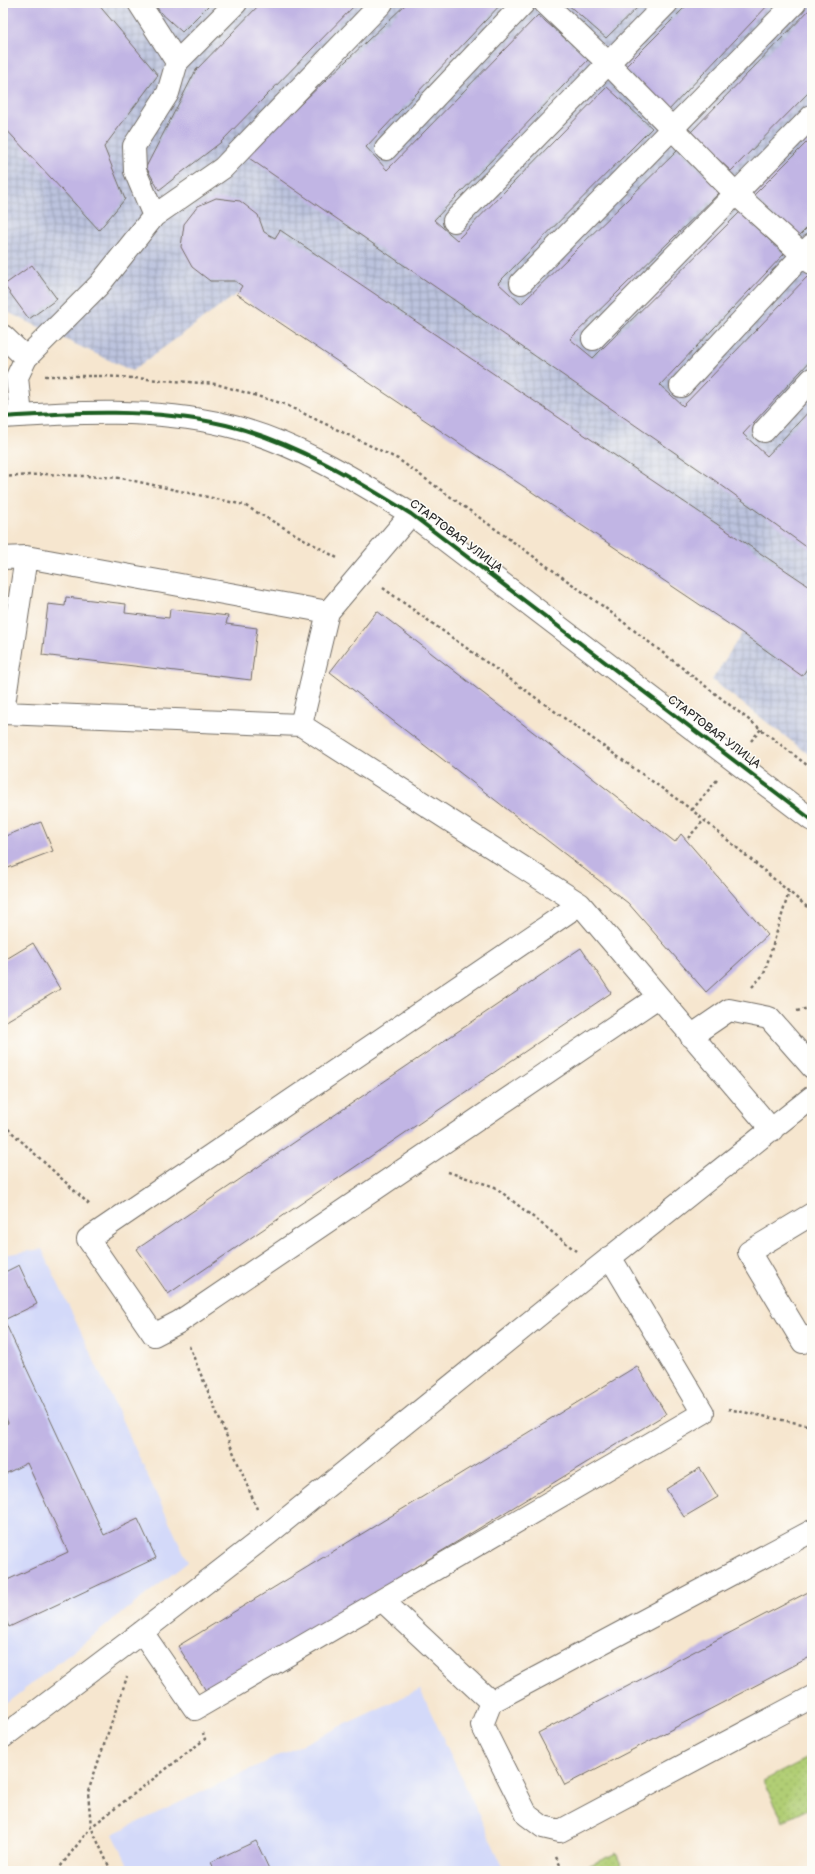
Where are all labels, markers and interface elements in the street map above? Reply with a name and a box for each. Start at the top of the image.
street label: СТАРТОВАЯ УЛИЦА [407,496,506,576]
street label: СТАРТОВАЯ УЛИЦА [665,692,764,772]

